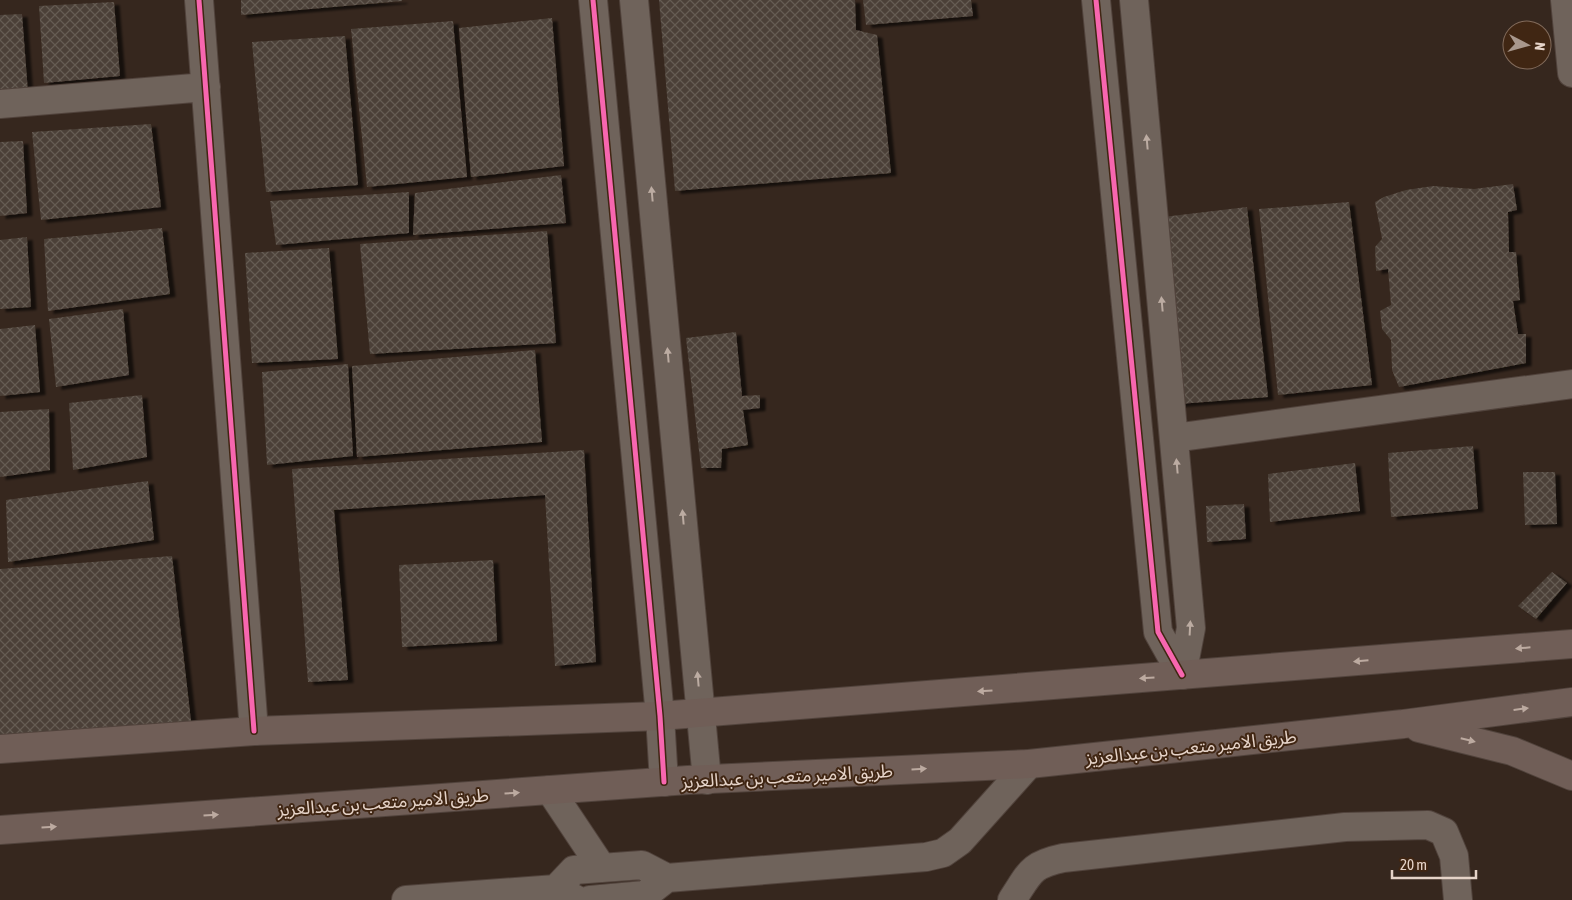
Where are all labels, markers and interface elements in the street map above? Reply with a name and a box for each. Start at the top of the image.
north arrow [1502,20,1552,70]
text: N [1532,41,1548,51]
one-way arrow [1143,134,1151,150]
one-way arrow [648,185,656,201]
one-way arrow [1158,296,1166,312]
one-way arrow [664,347,672,363]
one-way arrow [1173,457,1181,473]
one-way arrow [679,509,687,525]
one-way arrow [1186,619,1194,635]
one-way arrow [1515,645,1531,653]
one-way arrow [1353,657,1369,665]
one-way arrow [694,671,702,687]
one-way arrow [1139,674,1155,682]
one-way arrow [977,687,993,695]
one-way arrow [1513,705,1529,713]
street label: طريق الامير متعب بن عبدالعزيز [1083,725,1298,770]
one-way arrow [1460,736,1475,744]
street label: طريق الامير متعب بن عبدالعزيز [680,760,893,793]
one-way arrow [911,765,927,773]
street label: طريق الامير متعب بن عبدالعزيز [275,784,490,821]
one-way arrow [505,789,521,797]
one-way arrow [203,811,219,819]
one-way arrow [41,822,57,830]
scale bar [1392,848,1476,880]
text: 20 m [1400,856,1427,873]

